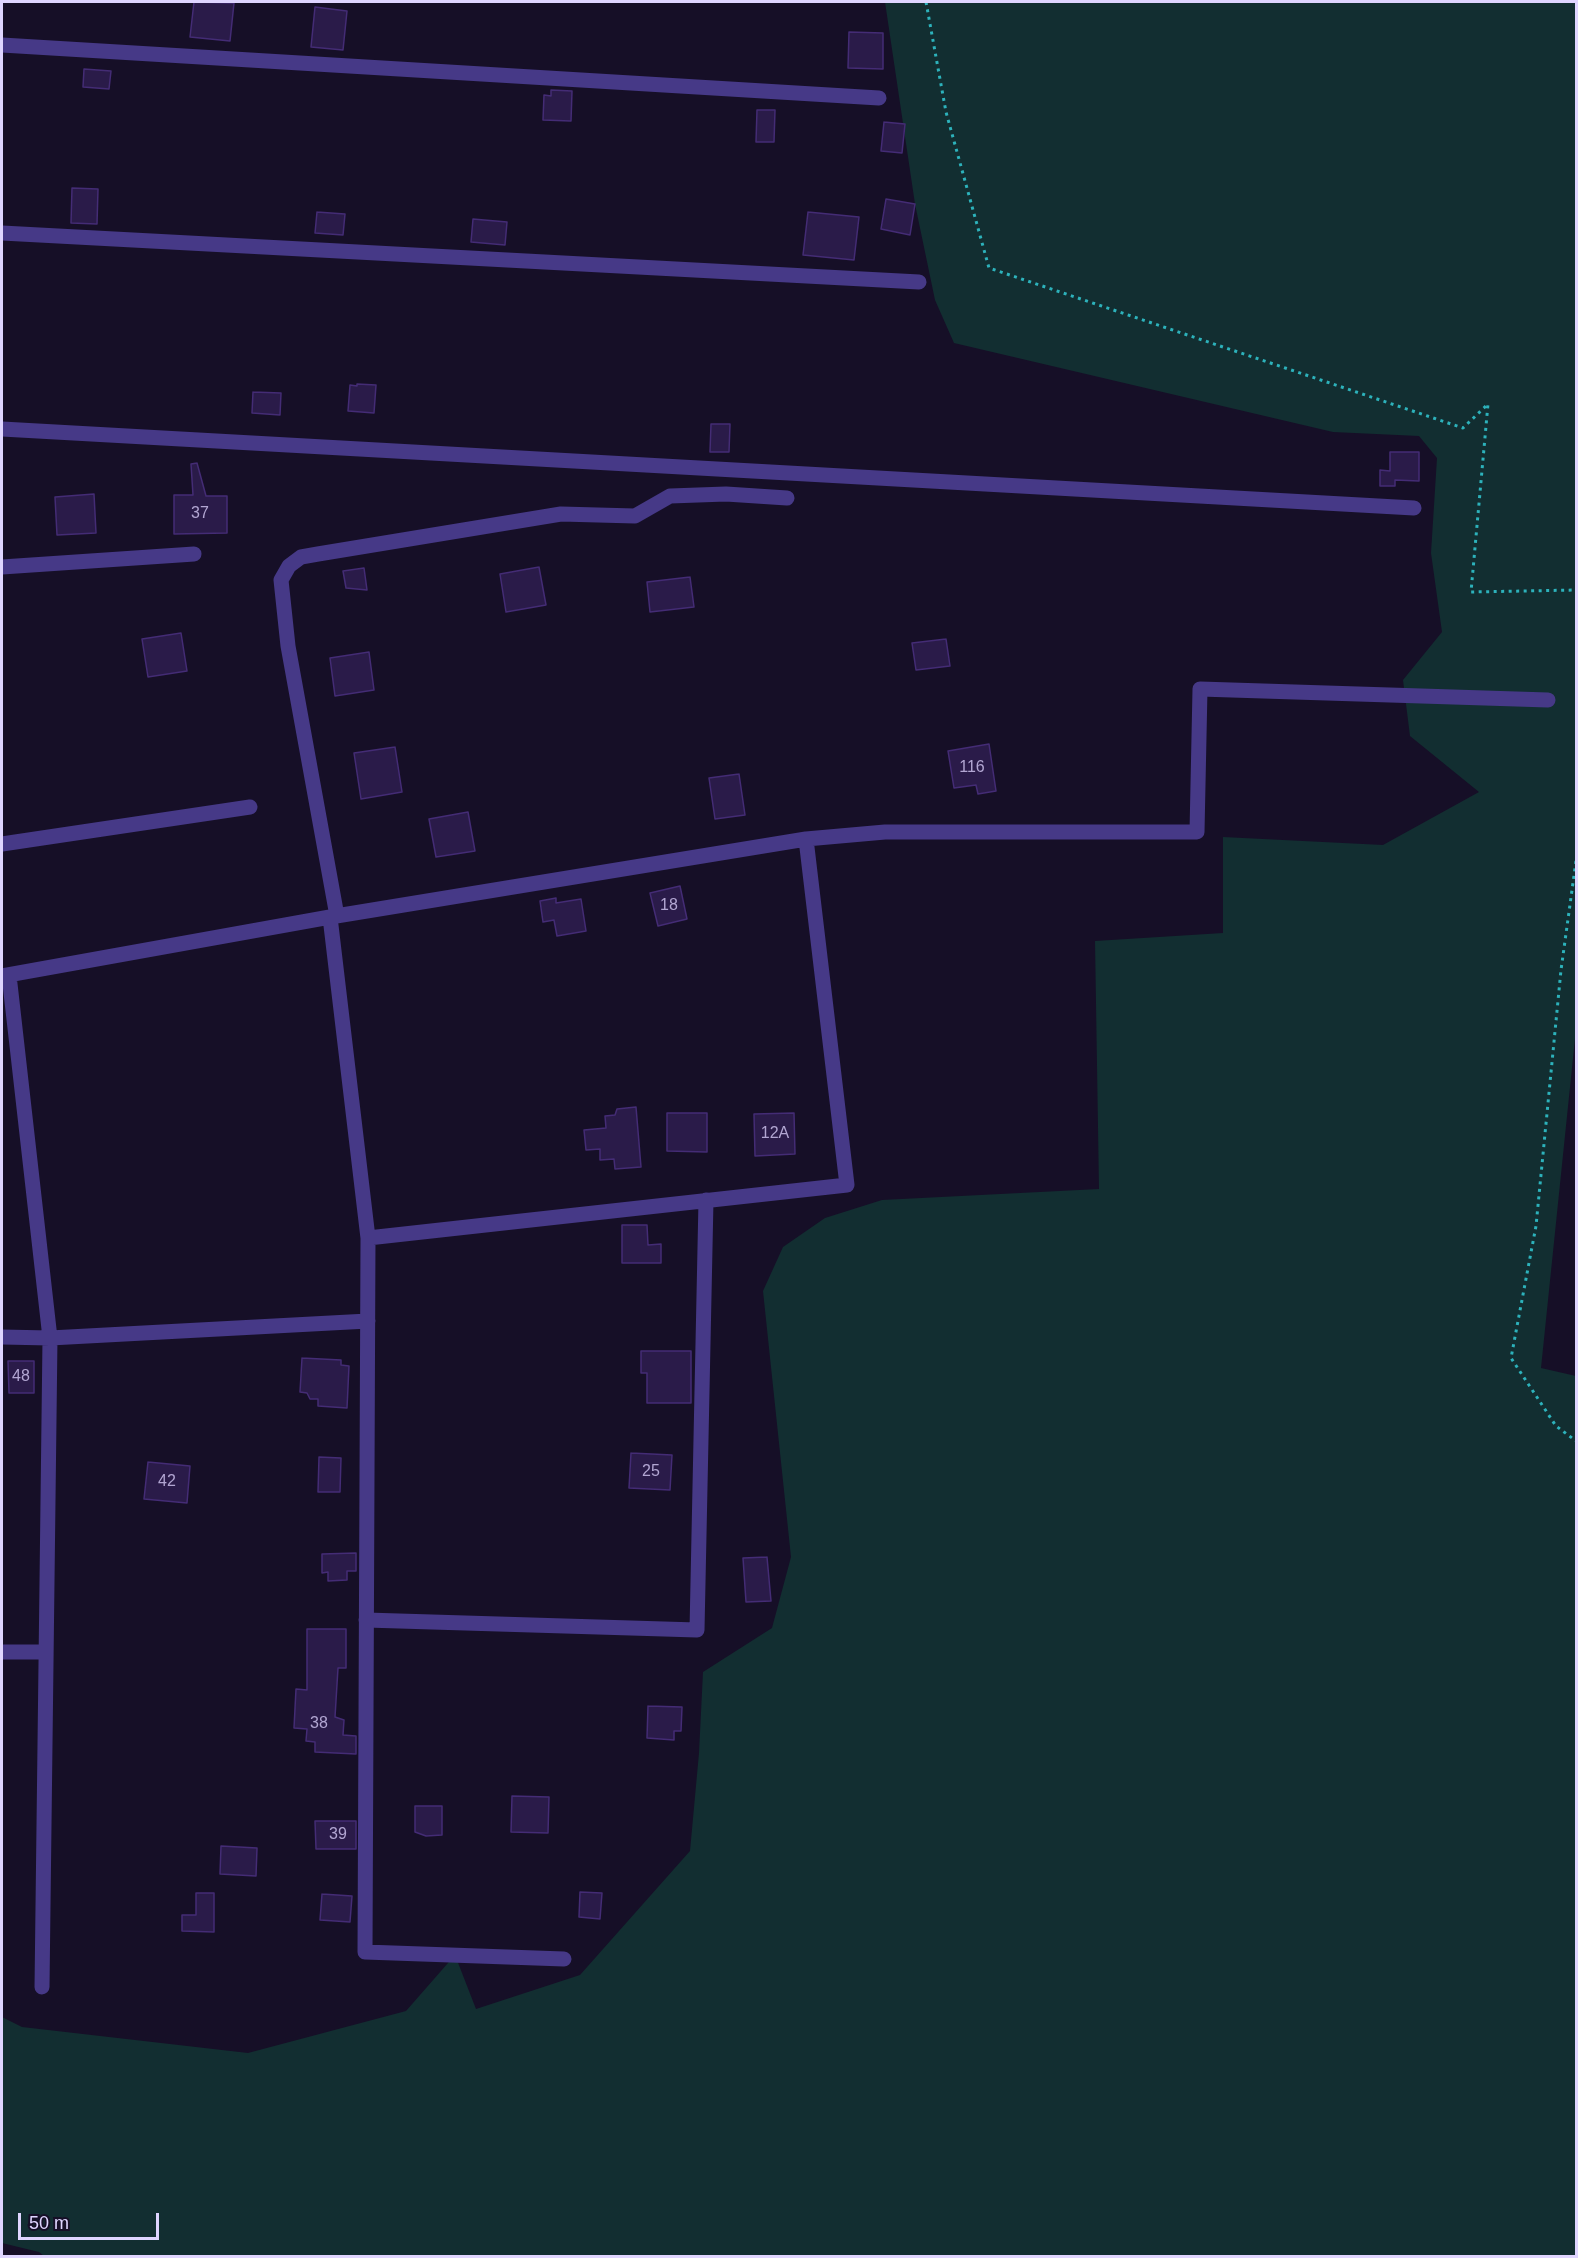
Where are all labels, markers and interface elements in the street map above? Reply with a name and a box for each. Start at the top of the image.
house number: 37 [191,504,209,524]
house number: 116 [959,758,985,778]
house number: 18 [660,896,678,916]
house number: 12А [761,1124,789,1144]
house number: 48 [12,1367,30,1387]
house number: 25 [642,1462,660,1482]
house number: 42 [158,1472,176,1492]
house number: 38 [310,1714,328,1734]
house number: 39 [329,1825,347,1845]
scale bar [21,2201,162,2239]
text: 50 m [29,2213,69,2233]

